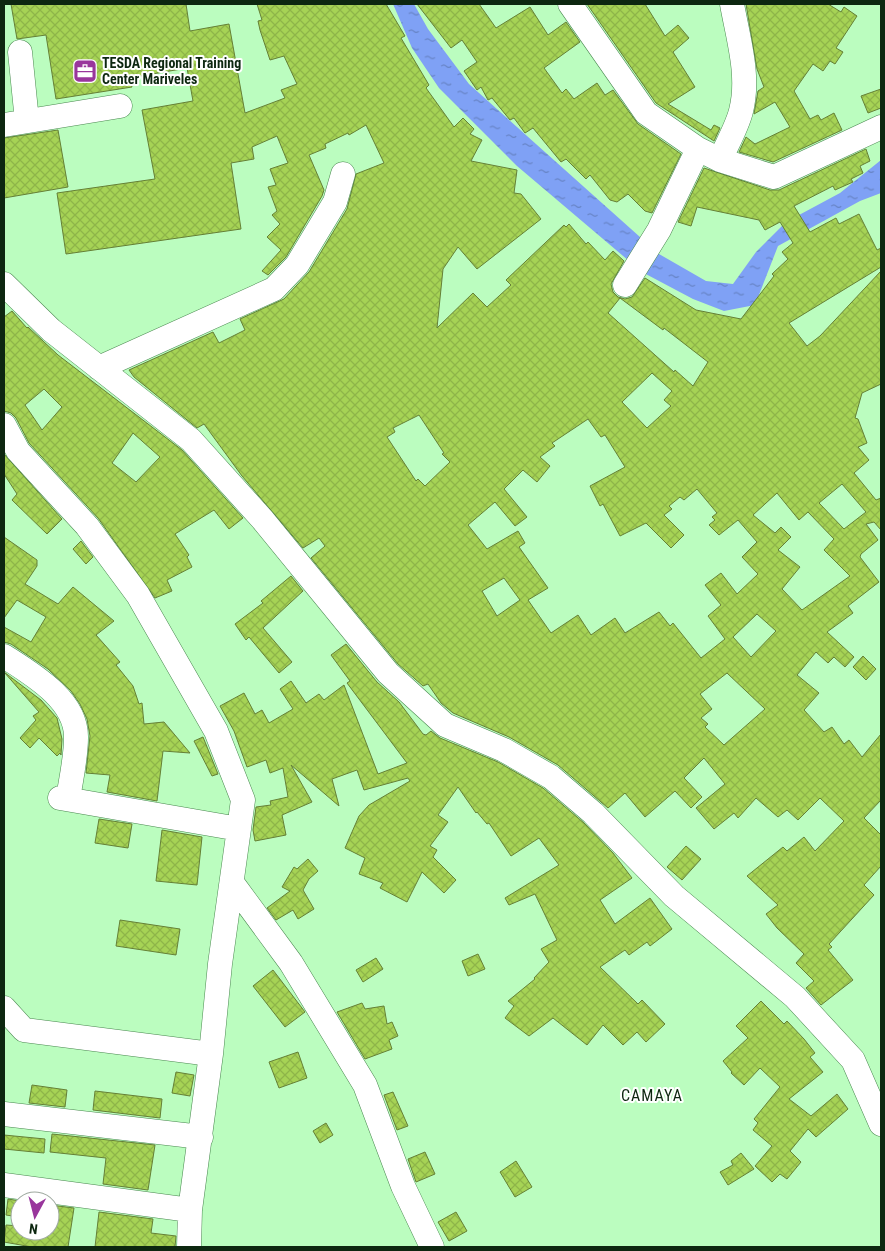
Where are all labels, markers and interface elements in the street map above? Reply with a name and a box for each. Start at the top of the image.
place label: TESDA Regional Training Center Mariveles [102,55,241,87]
office icon: TESDA Regional Training Center Mariveles [72,58,98,84]
district label: CAMAYA [621,1086,683,1105]
north arrow [10,1191,60,1241]
text: N [28,1220,39,1237]

